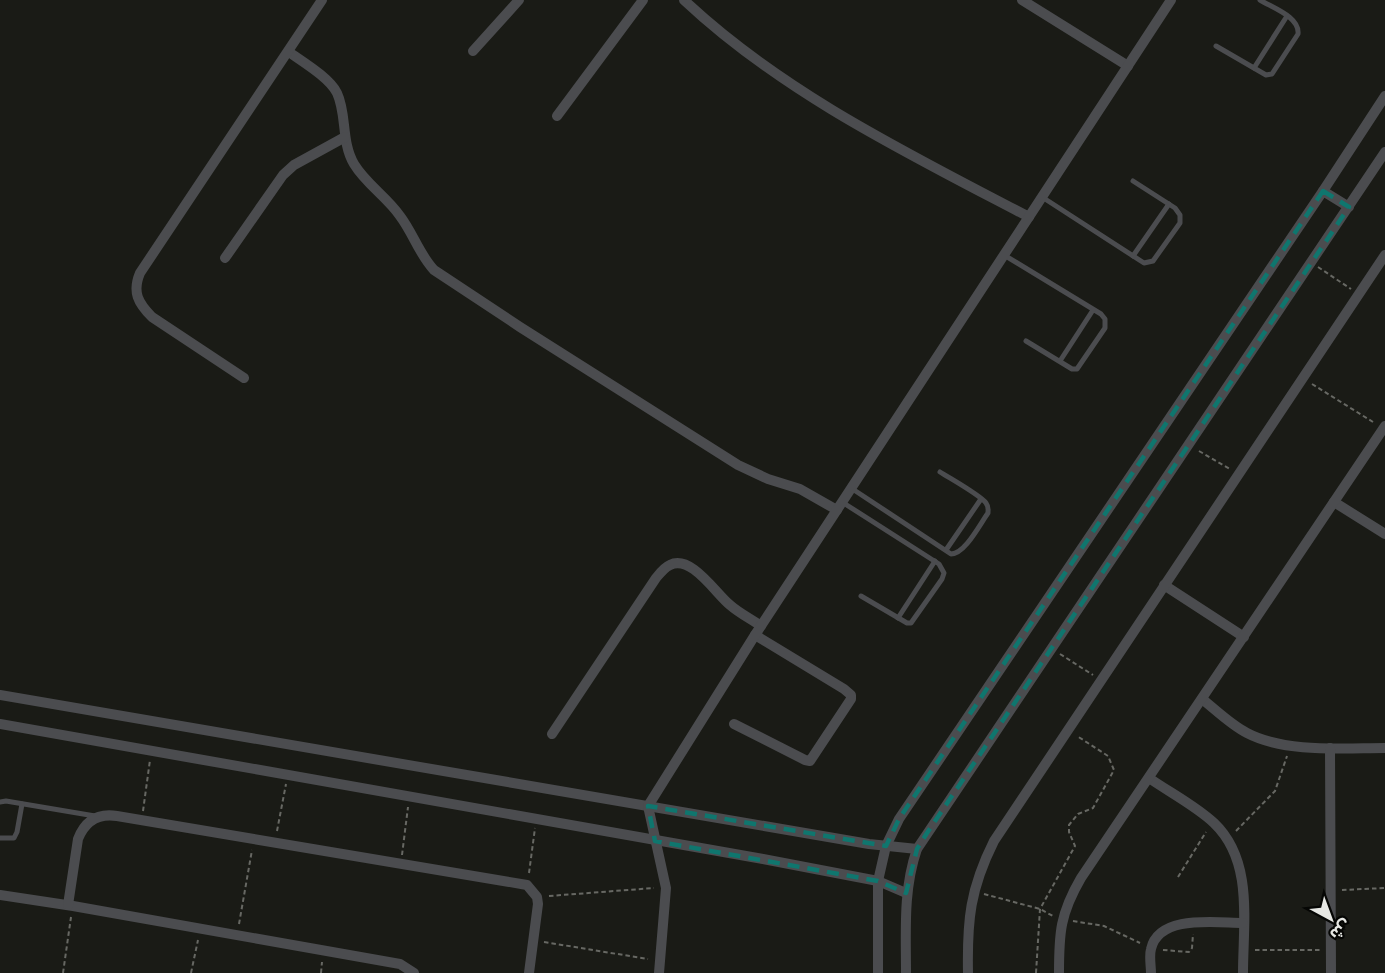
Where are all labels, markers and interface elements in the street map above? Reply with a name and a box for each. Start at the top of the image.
north arrow [1301,889,1361,949]
text: ش [1326,916,1354,944]

